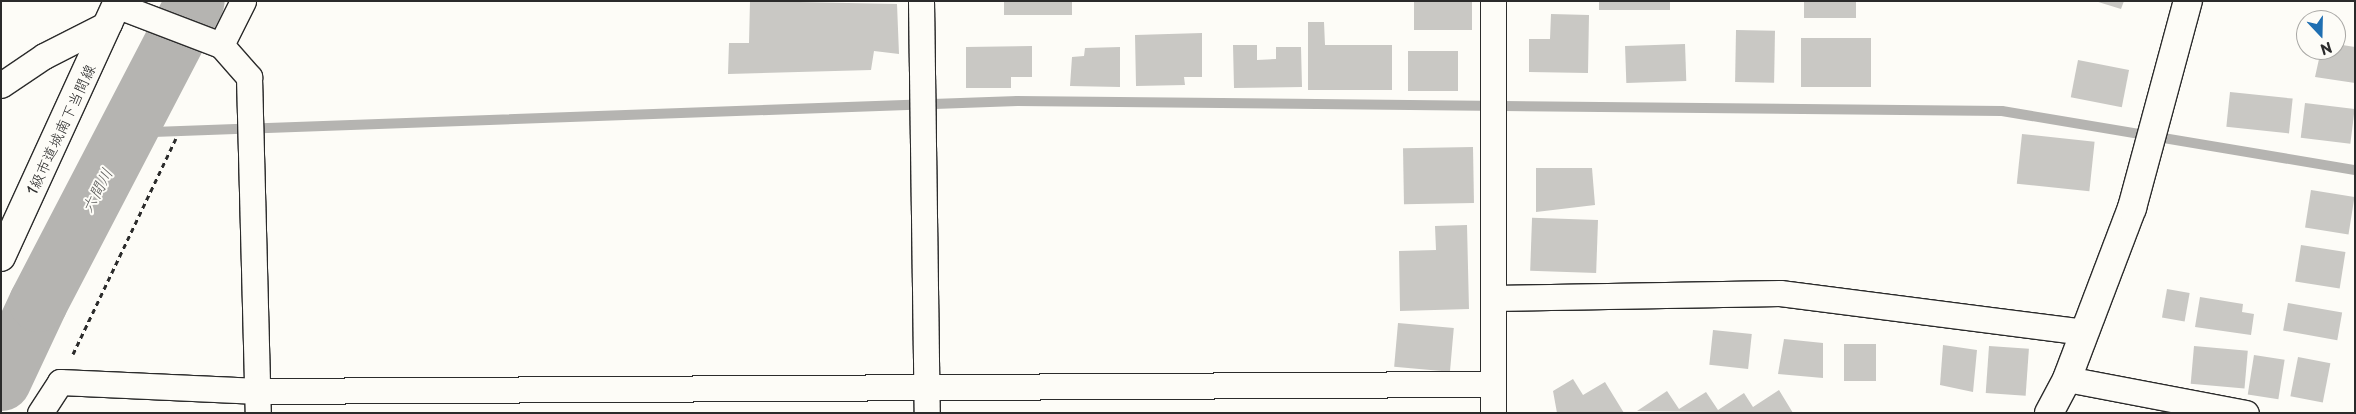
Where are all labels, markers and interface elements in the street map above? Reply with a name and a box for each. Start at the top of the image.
north arrow [2296,10,2346,60]
text: N [2317,37,2335,60]
street label: 1級市道城南下当間線 [22,61,98,197]
water label: 六間川 [76,164,116,216]

